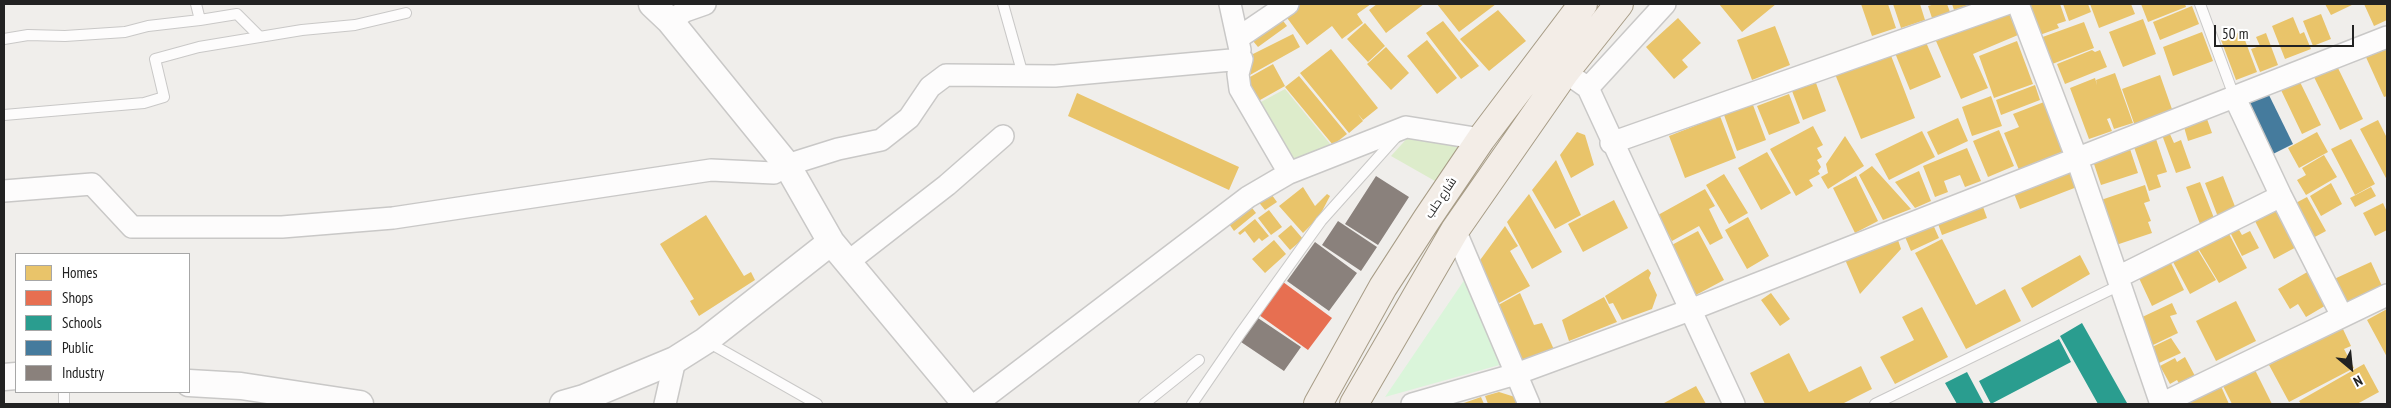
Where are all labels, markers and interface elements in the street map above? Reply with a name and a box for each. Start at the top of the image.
scale bar [2216,15,2356,47]
text: 50 m [2222,24,2248,43]
street label: شارع حلب [1422,175,1460,221]
legend [15,253,190,393]
text: Homes [62,263,98,282]
text: Shops [62,288,93,307]
text: Schools [62,313,102,332]
text: Public [62,338,93,357]
north arrow [2326,343,2376,393]
text: Industry [62,363,104,382]
text: N [2350,372,2366,391]

